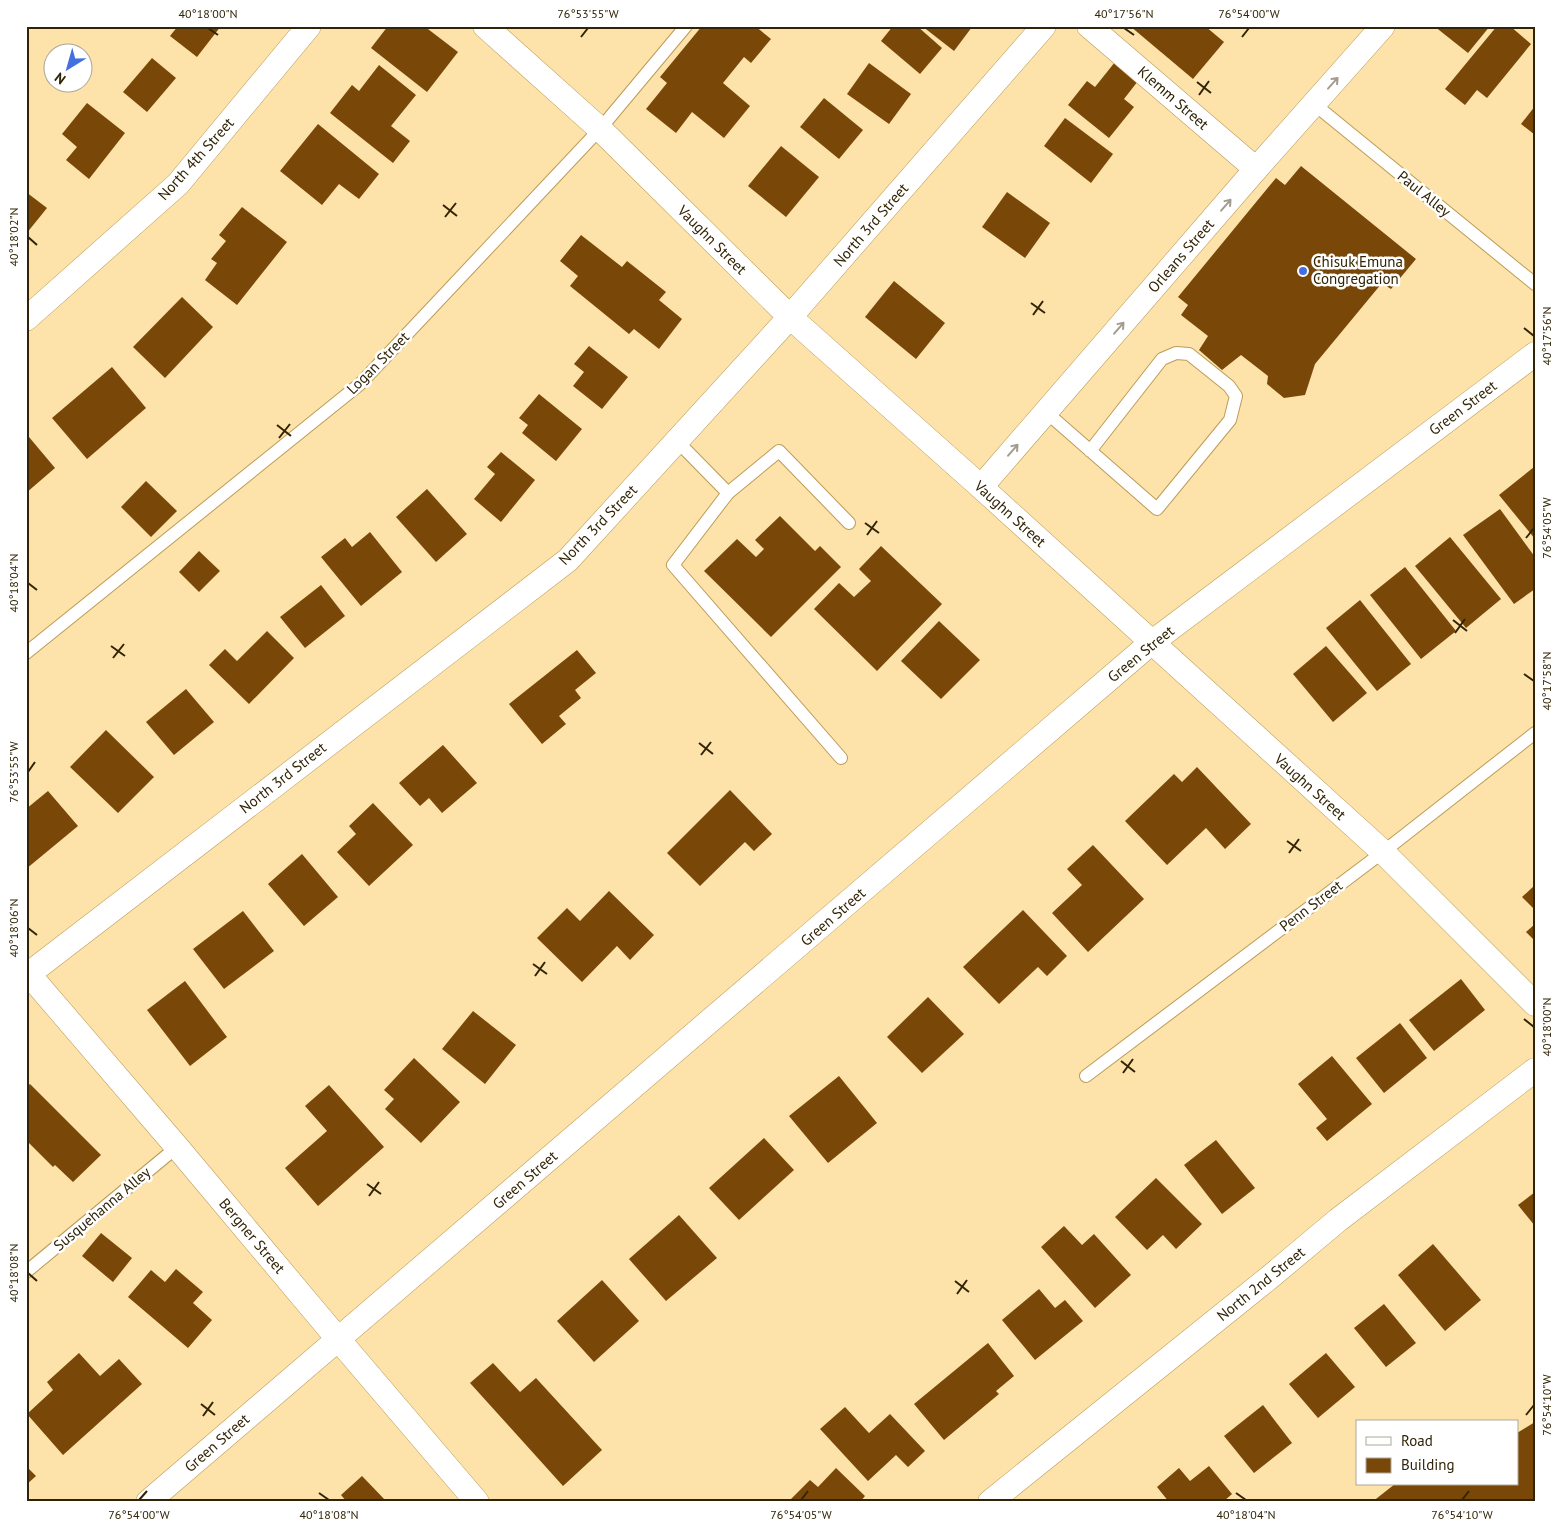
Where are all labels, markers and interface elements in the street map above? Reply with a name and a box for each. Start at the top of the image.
text: 40°18'00"N [178,6,238,21]
text: 76°53'55"W [557,6,619,21]
text: 40°17'56"N [1094,6,1154,21]
text: 76°54'00"W [1218,6,1280,21]
north arrow [42,42,92,92]
street label: Klemm Street [1134,62,1213,134]
text: N [51,68,69,88]
one-way arrow [1327,76,1339,89]
street label: North 4th Street [154,113,238,204]
street label: Paul Alley [1394,166,1455,221]
street label: North 3rd Street [829,179,912,270]
one-way arrow [1220,198,1231,211]
street label: Vaughn Street [673,200,751,278]
text: 40°18'02"N [6,207,21,267]
street label: Orleans Street [1143,215,1218,296]
place label: Chisuk Emuna Congregation [1313,252,1403,288]
marker: Chisuk Emuna Congregation [1297,265,1309,277]
text: 40°17'56"N [1539,306,1554,366]
one-way arrow [1114,321,1125,334]
street label: Logan Street [342,327,413,398]
street label: Green Street [1425,376,1500,439]
one-way arrow [1007,444,1019,457]
street label: Vaughn Street [970,476,1050,551]
street label: North 3rd Street [554,480,641,569]
text: 76°54'05"W [1539,497,1554,559]
text: 40°18'04"N [6,553,21,613]
street label: Green Street [1104,621,1178,686]
text: 40°17'58"N [1539,651,1554,711]
street label: North 3rd Street [236,738,330,817]
text: 76°53'55"W [6,741,21,803]
street label: Vaughn Street [1270,749,1350,824]
street label: Penn Street [1275,876,1346,936]
street label: Green Street [796,883,869,950]
text: 40°18'06"N [6,898,21,958]
text: 40°18'00"N [1539,997,1554,1057]
street label: Green Street [488,1146,561,1213]
street label: Susquehanna Alley [49,1162,154,1255]
street label: Bergner Street [215,1194,289,1277]
street label: North 2nd Street [1213,1242,1309,1325]
text: 40°18'08"N [6,1243,21,1303]
text: 76°54'10"W [1539,1374,1554,1436]
street label: Green Street [180,1409,253,1476]
legend [1356,1420,1518,1486]
text: Road [1401,1431,1433,1450]
text: Building [1401,1455,1455,1474]
text: 76°54'00"W [108,1507,170,1522]
text: 40°18'08"N [299,1507,359,1522]
text: 76°54'05"W [770,1507,832,1522]
text: 40°18'04"N [1216,1507,1276,1522]
text: 76°54'10"W [1431,1507,1493,1522]

